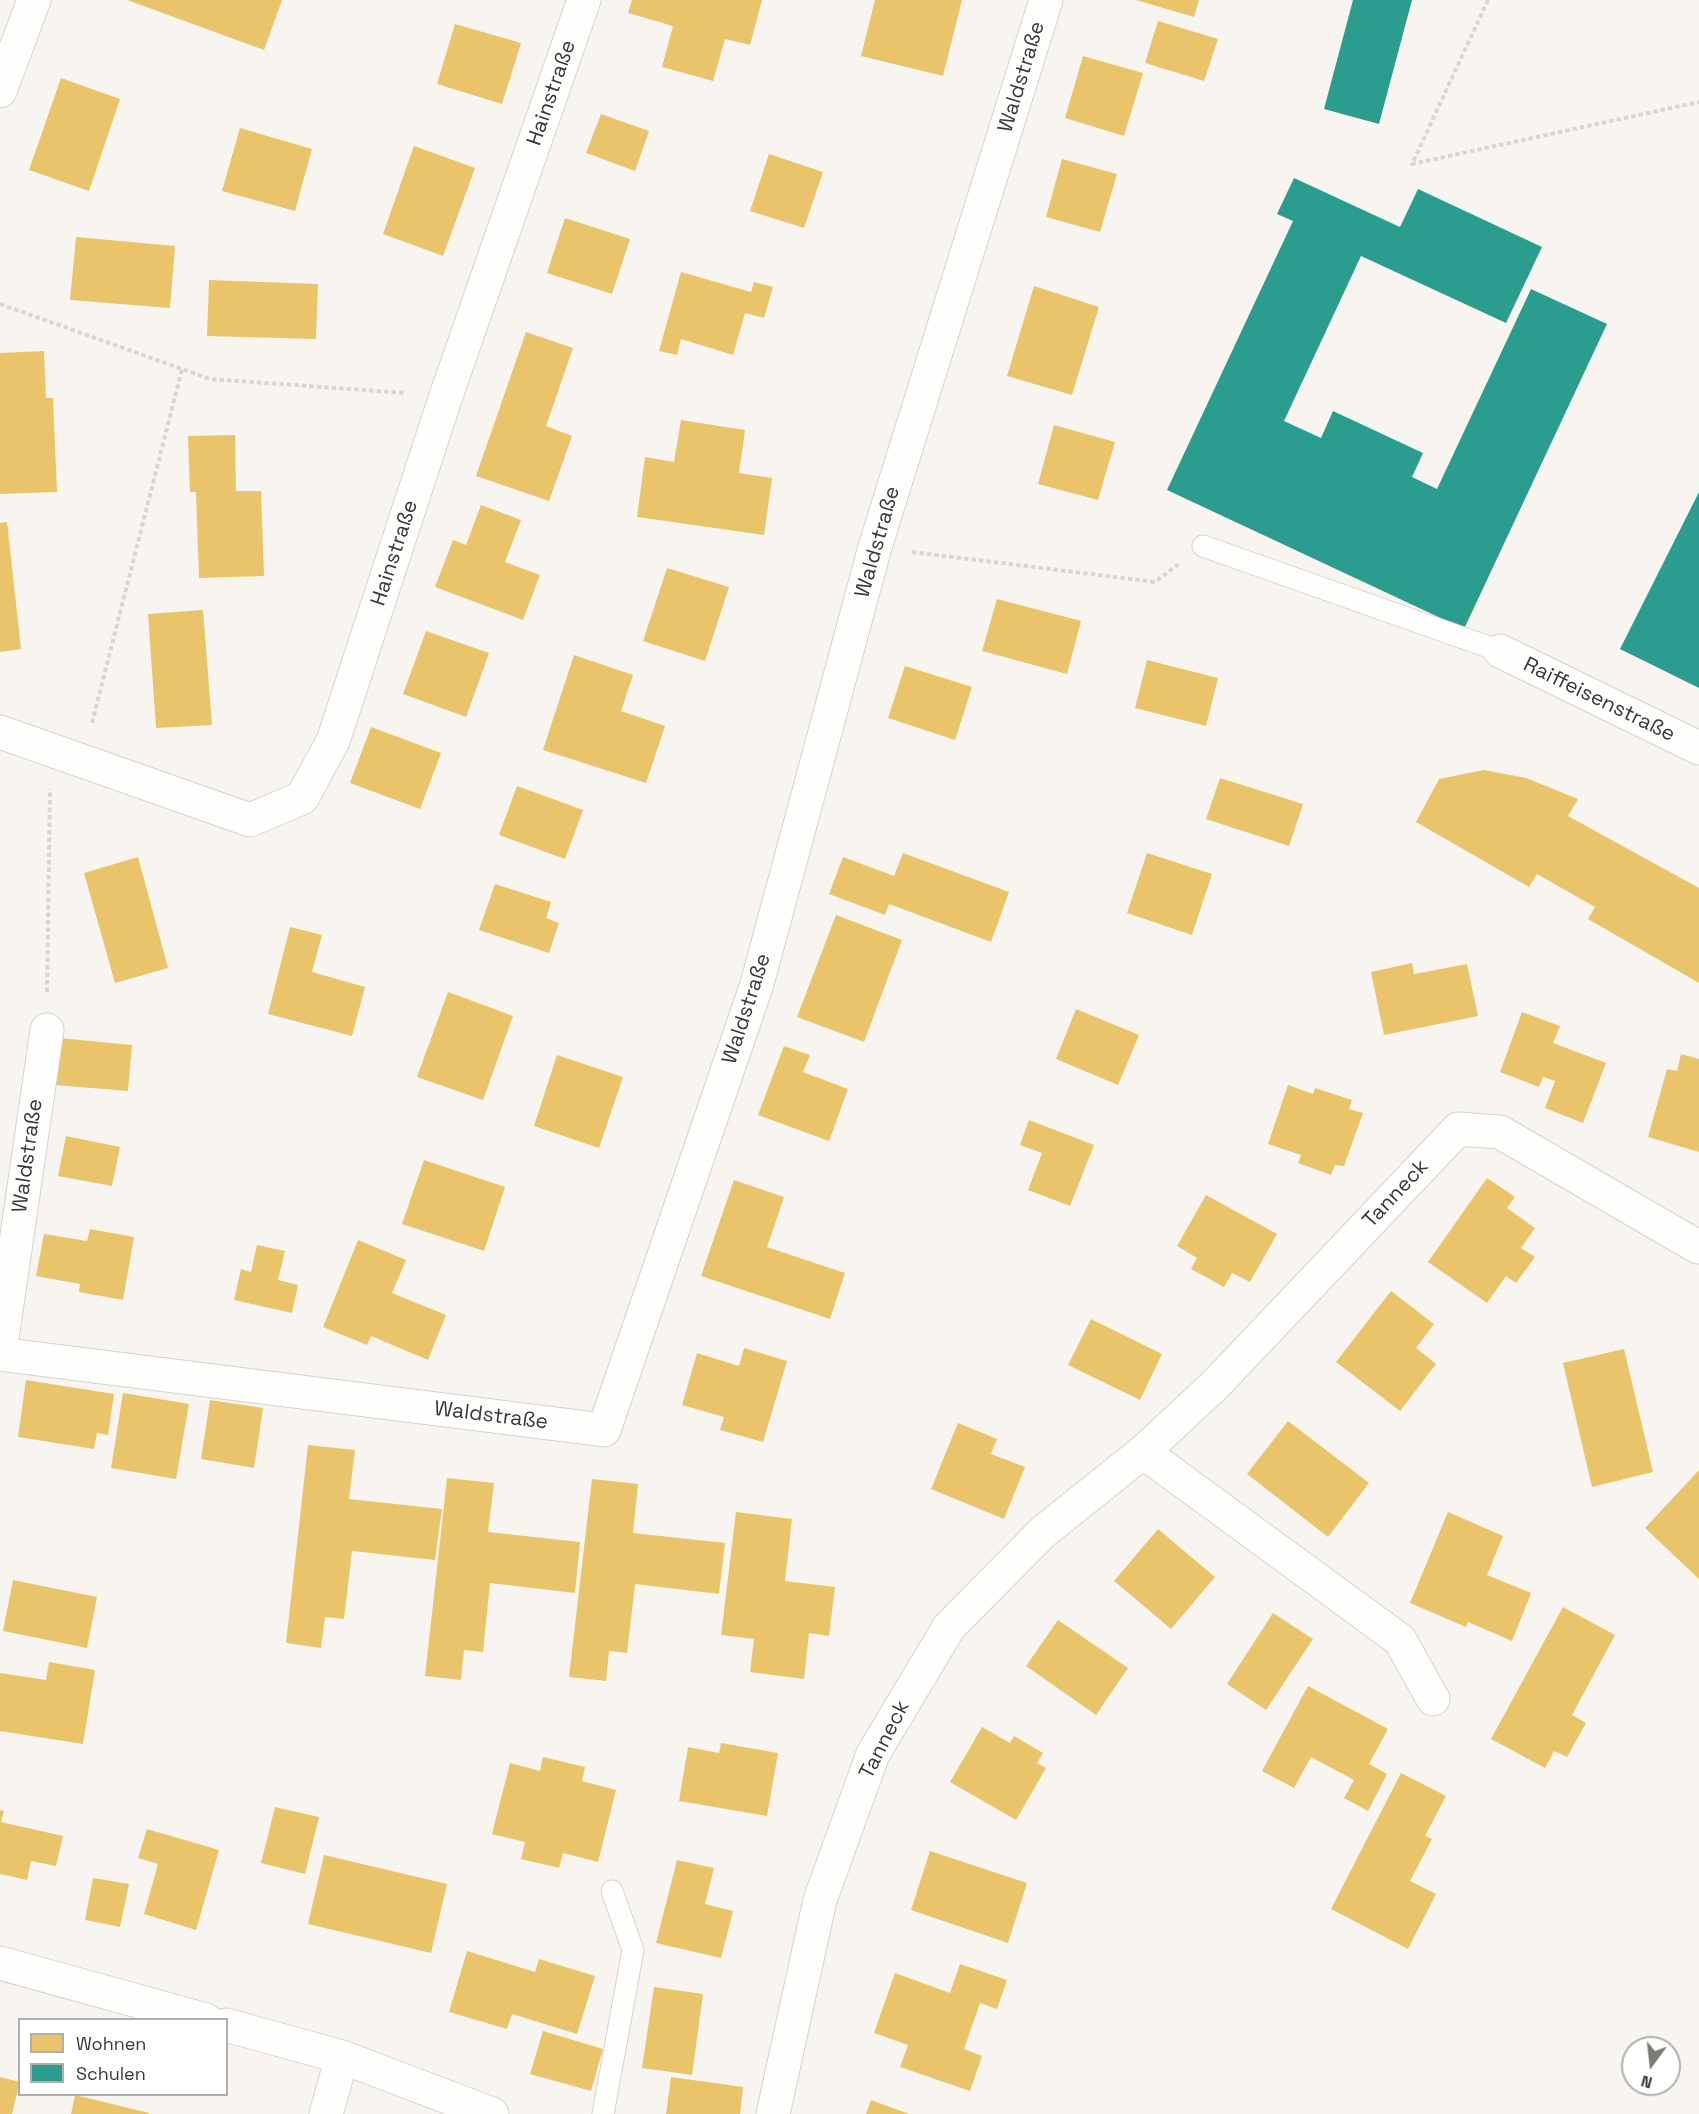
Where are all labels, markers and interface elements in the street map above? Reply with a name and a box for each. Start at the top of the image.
street label: Waldstraße [993,18,1051,136]
street label: Hainstraße [522,37,582,149]
street label: Waldstraße [850,483,906,601]
street label: Hainstraße [366,497,424,609]
street label: Raiffeisenstraße [1519,652,1679,748]
street label: Waldstraße [717,951,777,1067]
street label: Waldstraße [8,1097,48,1215]
street label: Tanneck [1358,1154,1434,1234]
street label: Waldstraße [433,1397,549,1435]
street label: Tanneck [855,1697,915,1783]
legend [18,2018,228,2096]
text: Wohnen [76,2032,146,2055]
north arrow [1621,2036,1681,2096]
text: Schulen [76,2062,146,2085]
text: N [1639,2070,1655,2093]

